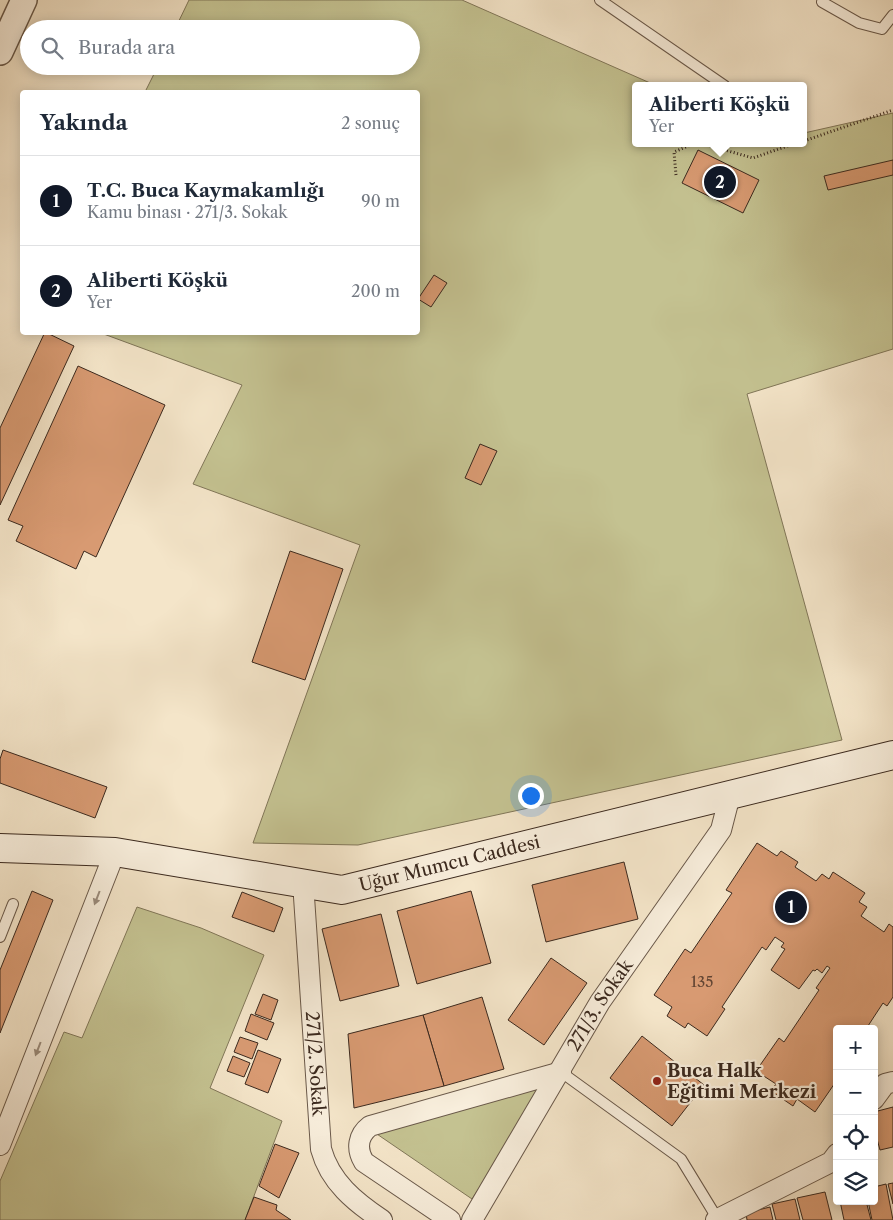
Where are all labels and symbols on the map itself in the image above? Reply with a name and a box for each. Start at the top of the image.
pin: 2 [704,163,736,201]
your location [518,783,544,809]
street label: Uğur Mumcu Caddesi [357,831,543,896]
pin: 1 [775,888,807,926]
one-way arrow [93,890,101,905]
street label: 271/3. Sokak [563,954,638,1055]
house number: 135 [691,972,713,991]
street label: 271/2. Sokak [301,1010,330,1118]
one-way arrow [34,1042,42,1057]
place label: Buca Halk Eğitimi Merkezi [667,1060,817,1103]
marker: Buca Halk Eğitimi Merkezi [651,1075,663,1087]

